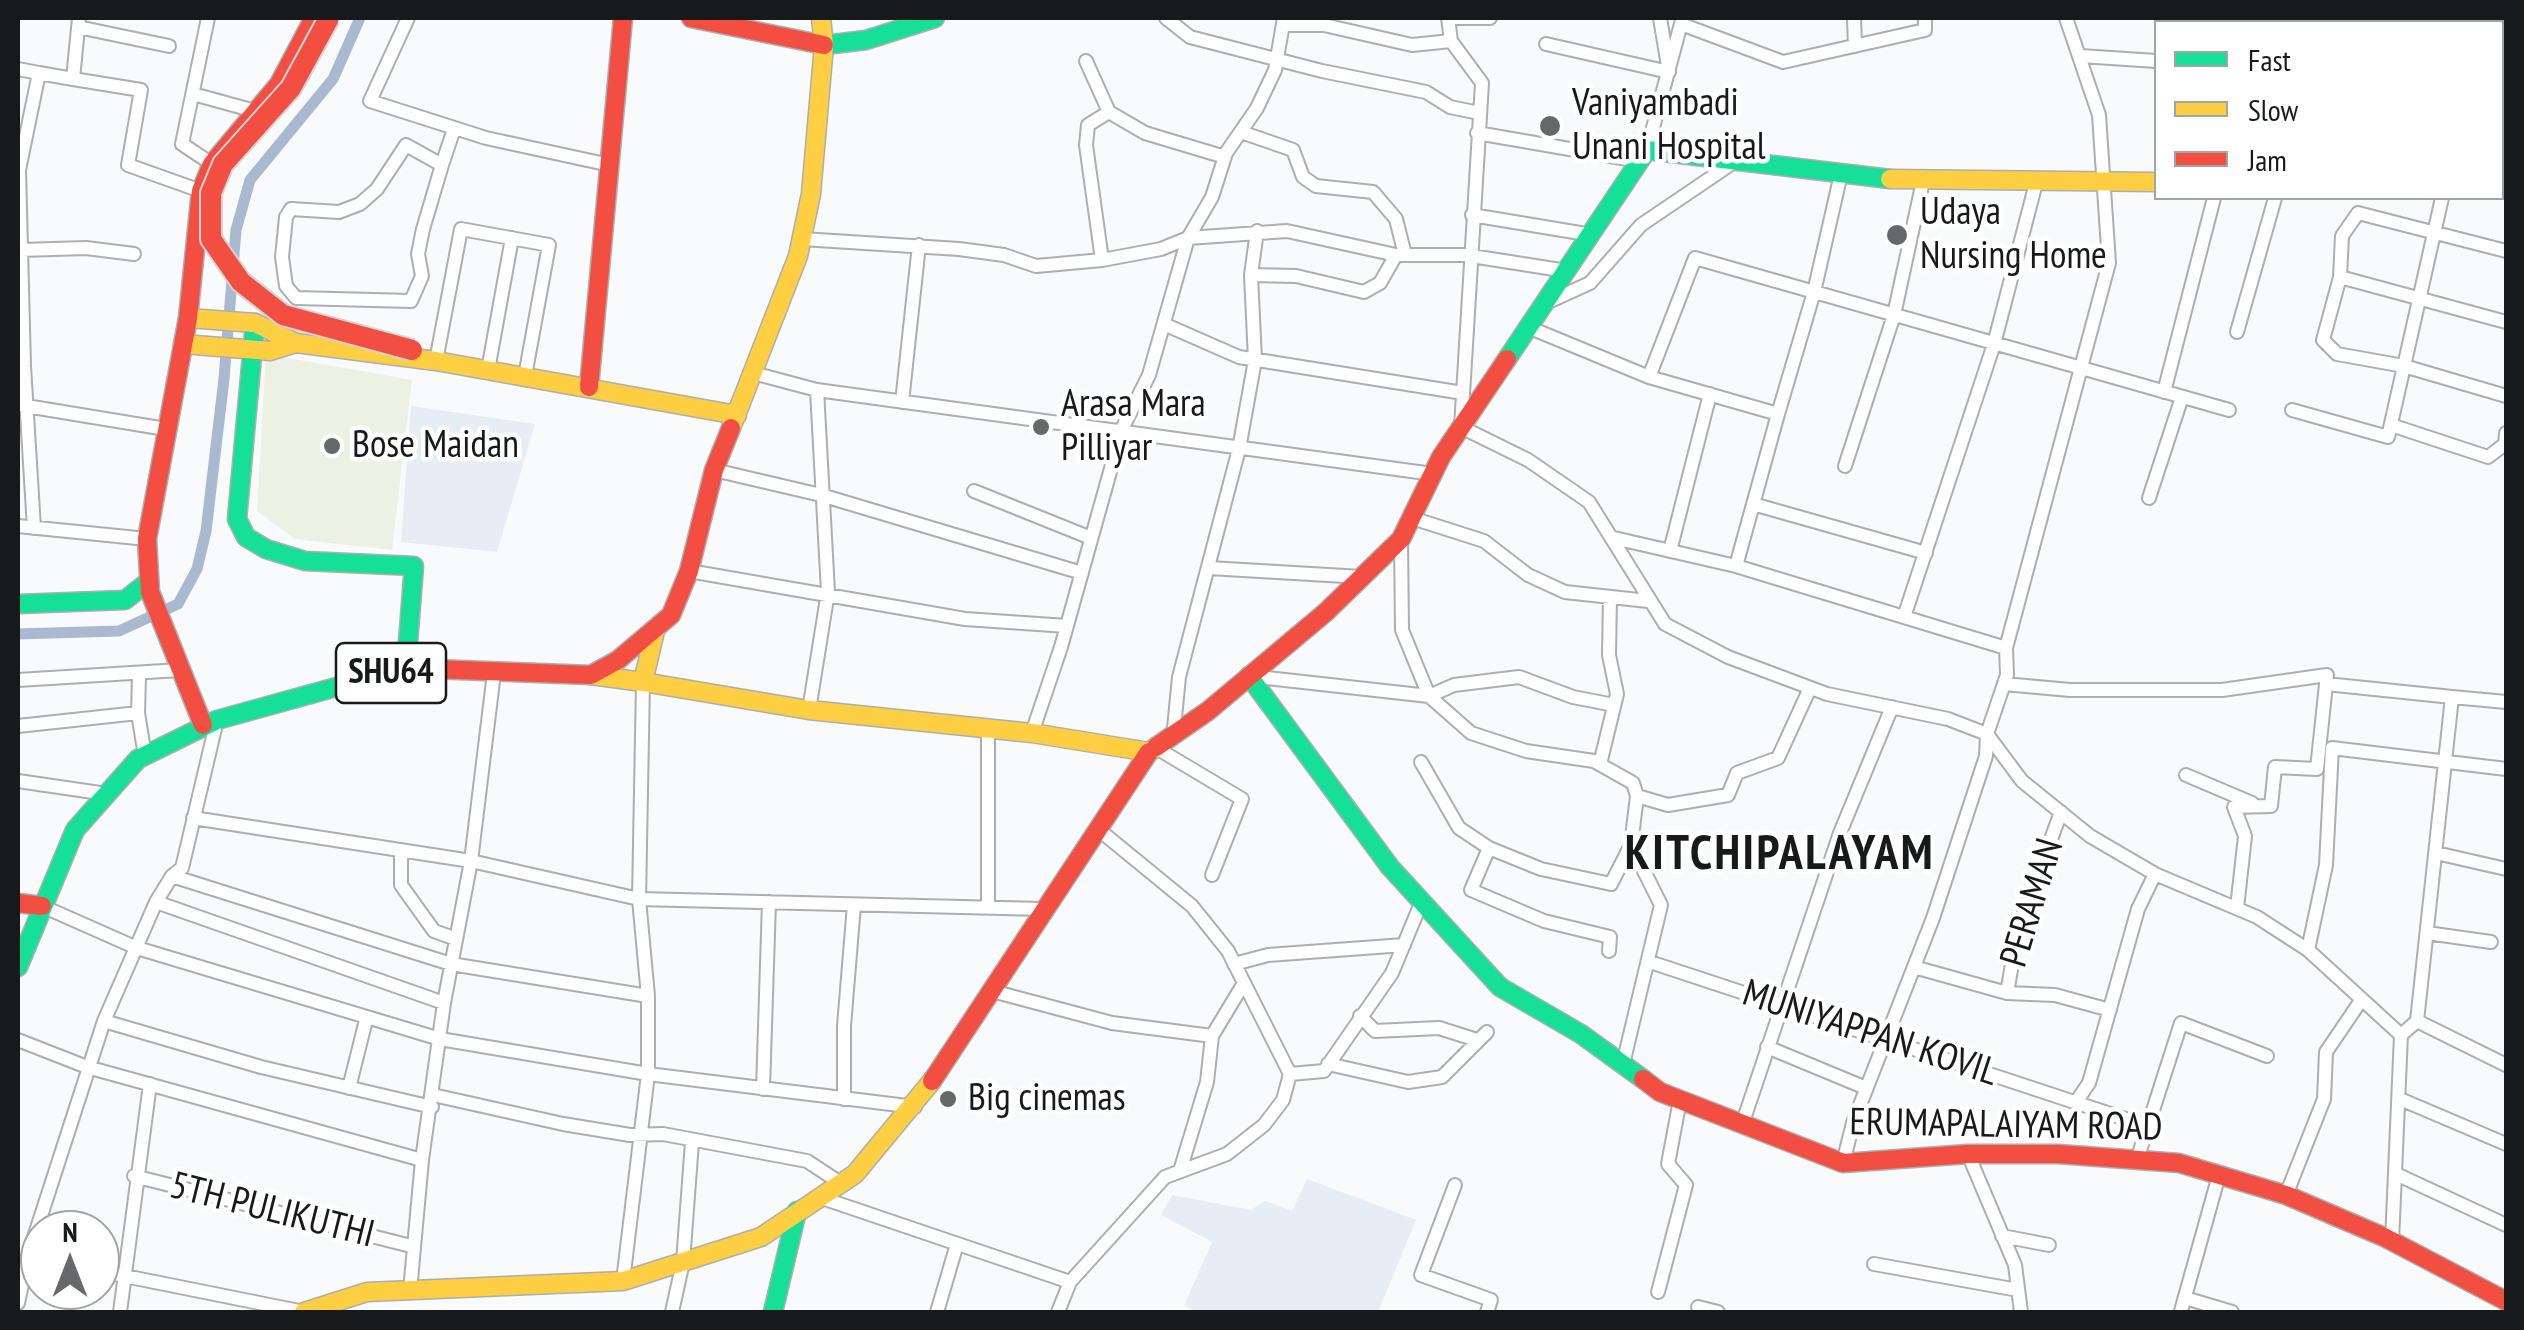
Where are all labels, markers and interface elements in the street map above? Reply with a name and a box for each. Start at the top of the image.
legend [2154,20,2504,200]
text: Fast [2248,40,2291,79]
place label: Vaniyambadi Unani Hospital [1572,81,1766,170]
text: Slow [2248,90,2298,129]
marker: Vaniyambadi Unani Hospital [1537,113,1563,139]
text: Jam [2248,140,2287,179]
place label: Udaya Nursing Home [1920,190,2107,280]
marker: Udaya Nursing Home [1884,222,1910,248]
place label: Arasa Mara Pilliyar [1061,382,1206,472]
marker: Arasa Mara Pilliyar [1030,416,1052,438]
place label: Bose Maidan [352,423,519,469]
marker: Bose Maidan [321,435,343,457]
road number: SHU64 [336,643,446,703]
district label: KITCHIPALAYAM [1625,826,1935,884]
street label: PERAMAN [1992,834,2074,972]
street label: MUNIYAPPAN KOVIL [1737,971,2003,1097]
place label: Big cinemas [968,1076,1126,1122]
marker: Big cinemas [937,1088,959,1110]
street label: ERUMAPALAIYAM ROAD [1849,1100,2163,1152]
street label: 5TH PULIKUTHI [165,1164,379,1258]
north arrow [20,1210,120,1310]
text: N [62,1213,78,1250]

